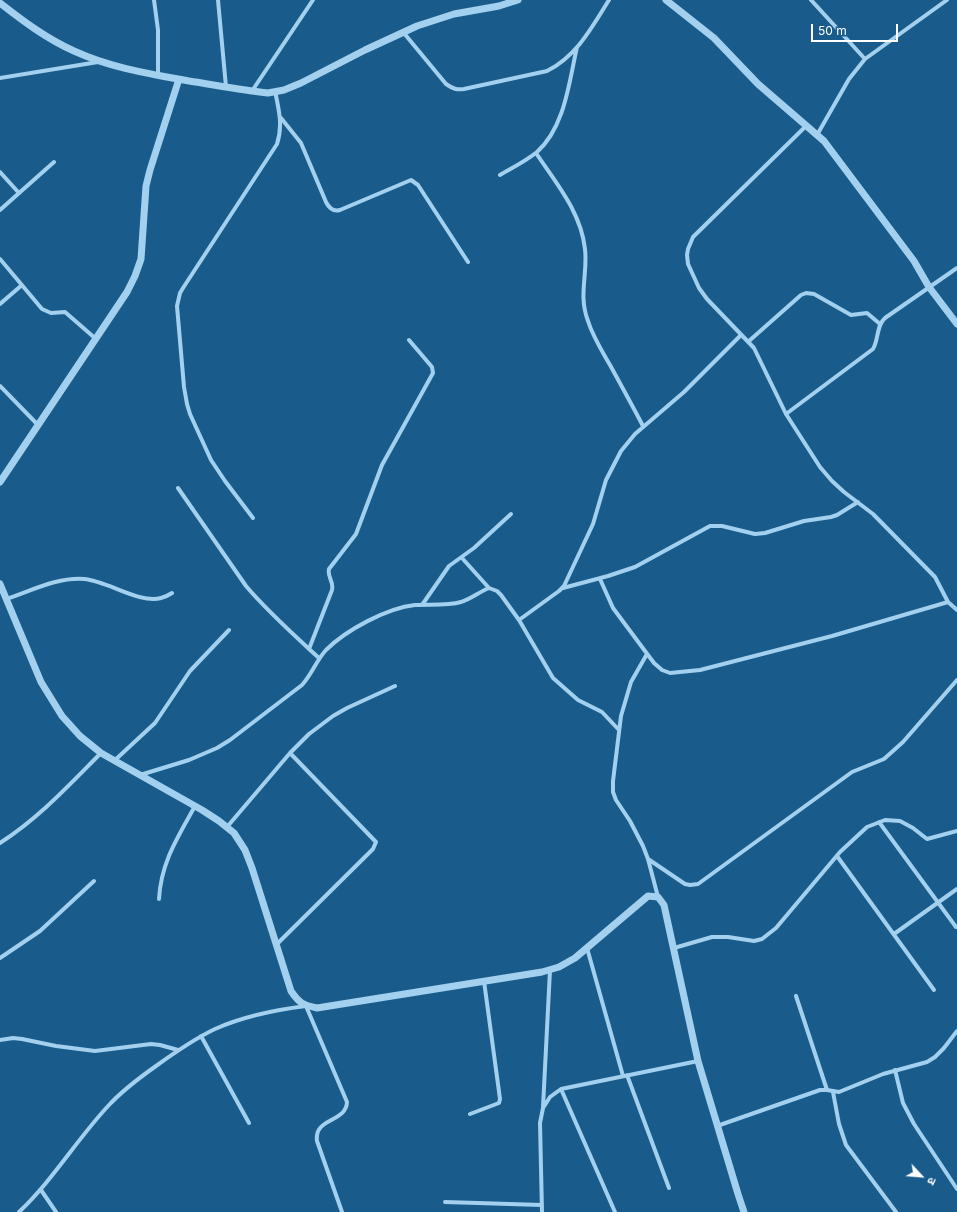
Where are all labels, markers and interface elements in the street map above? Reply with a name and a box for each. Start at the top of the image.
scale bar [813,16,900,42]
text: 50 m [818,23,847,38]
north arrow [901,1156,941,1196]
text: उ [924,1175,939,1187]

